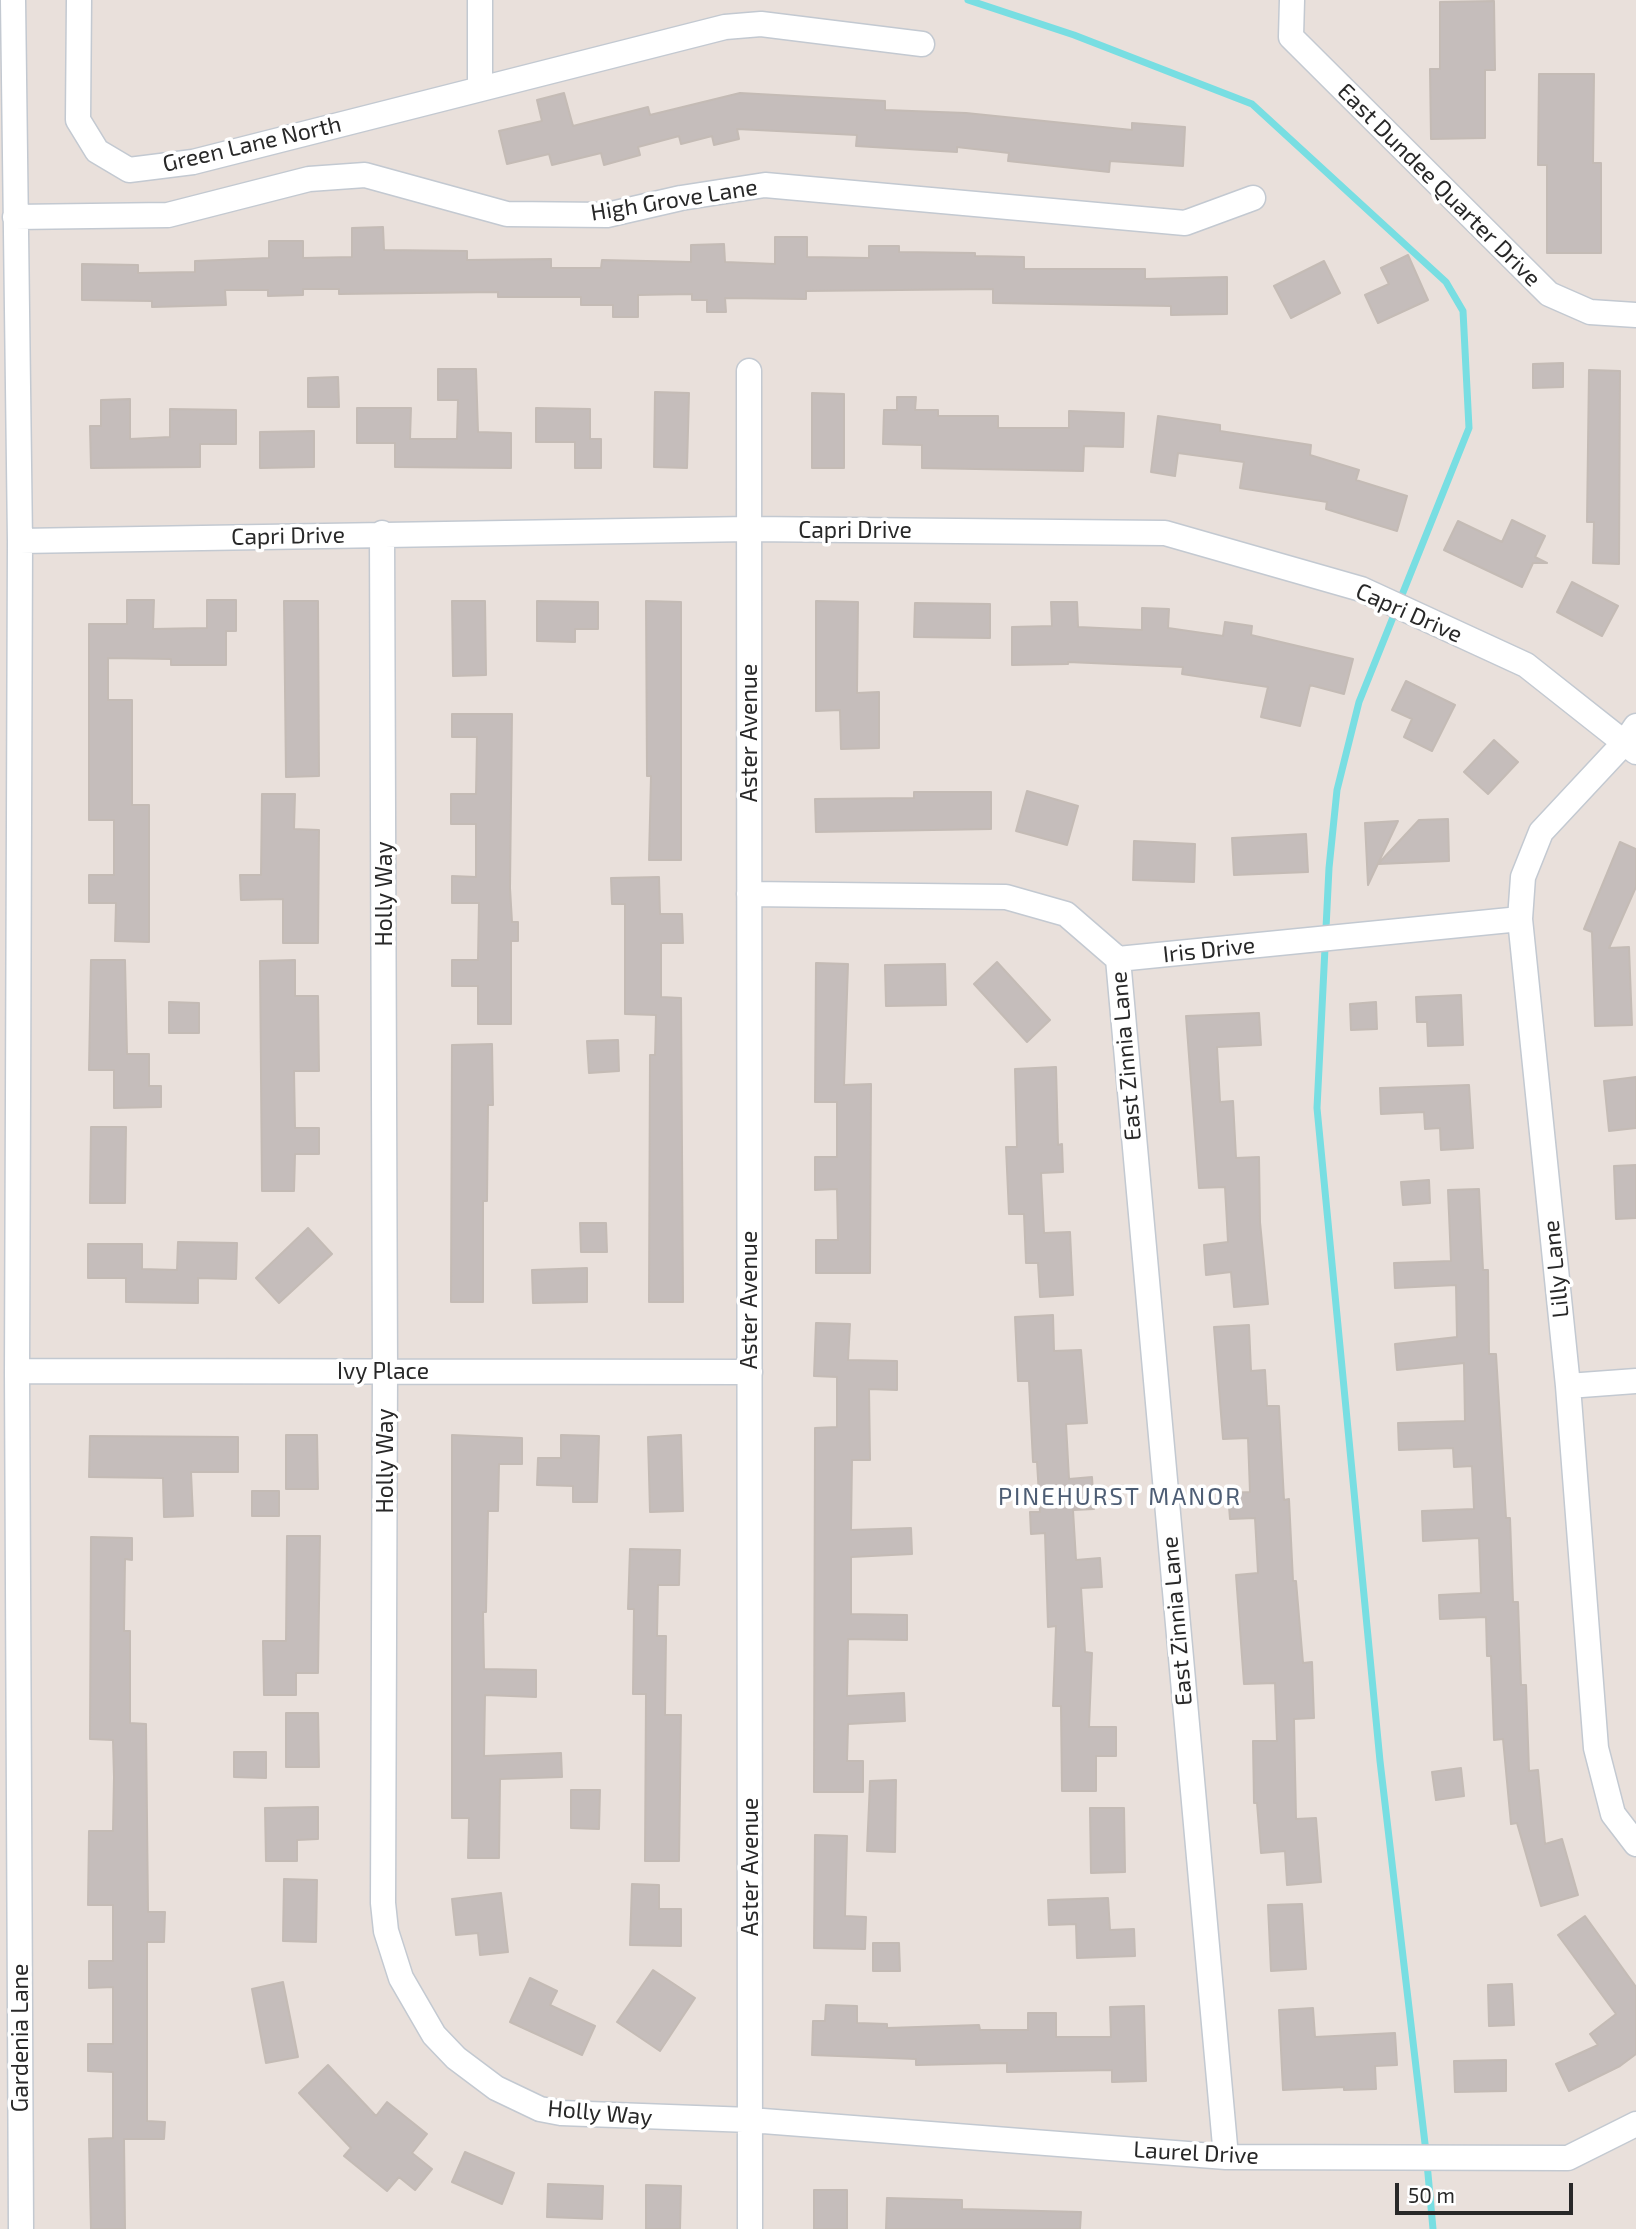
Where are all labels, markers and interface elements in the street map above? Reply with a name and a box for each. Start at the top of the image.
street label: East Dundee Quarter Drive [1332,78,1546,292]
street label: Green Lane North [160,110,344,178]
street label: High Grove Lane [589,173,759,227]
street label: Capri Drive [798,516,912,544]
street label: Capri Drive [231,521,345,551]
street label: Capri Drive [1351,577,1467,649]
street label: Aster Avenue [735,664,763,802]
street label: Holly Way [370,841,398,947]
street label: Iris Drive [1162,931,1256,969]
street label: East Zinnia Lane [1105,970,1147,1142]
street label: Lilly Lane [1537,1219,1575,1319]
street label: Aster Avenue [735,1231,763,1369]
street label: Ivy Place [337,1357,429,1385]
street label: Holly Way [371,1408,399,1514]
district label: PINEHURST MANOR [1000,1483,1240,1511]
street label: East Zinnia Lane [1156,1535,1198,1707]
street label: Aster Avenue [736,1798,764,1936]
street label: Gardenia Lane [6,1964,34,2112]
street label: Holly Way [546,2095,654,2131]
street label: Laurel Drive [1133,2136,1259,2170]
scale bar [1398,2170,1576,2214]
text: 50 m [1408,2182,1455,2207]

